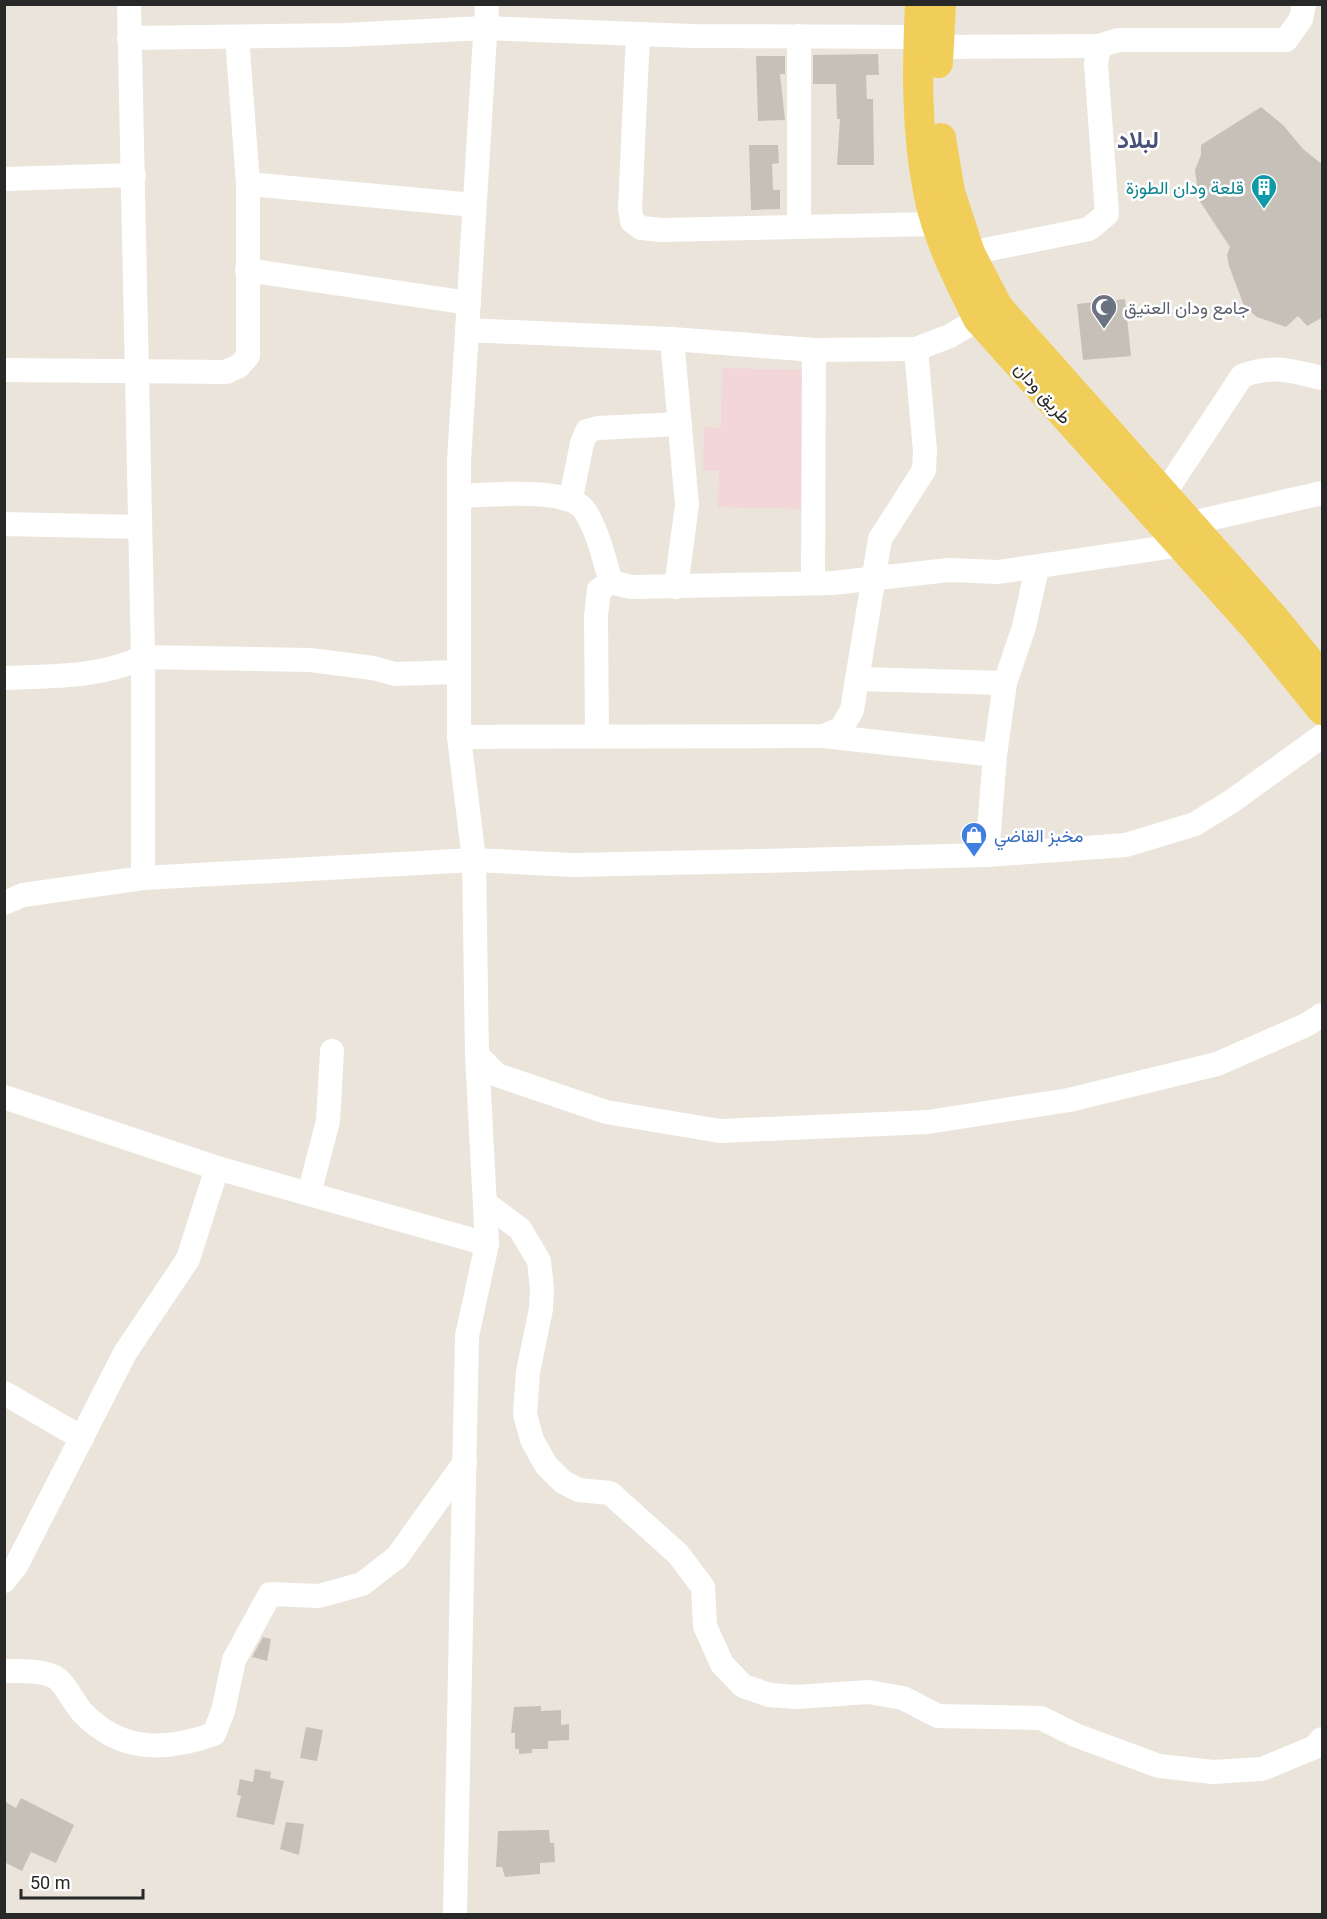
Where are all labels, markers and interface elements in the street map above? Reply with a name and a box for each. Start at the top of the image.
district label: لبلاد [1117,126,1159,154]
building icon: قلعة ودان الطوزة [1249,172,1279,210]
place label: قلعة ودان الطوزة [1126,177,1244,199]
mosque icon: جامع ودان العتيق [1089,292,1119,330]
place label: جامع ودان العتيق [1124,297,1250,320]
street label: طريق ودان [1009,358,1076,429]
shop icon: مخبز القاضي [959,820,989,858]
place label: مخبز القاضي [994,825,1083,851]
scale bar [21,1862,142,1900]
text: 50 m [30,1872,70,1893]

